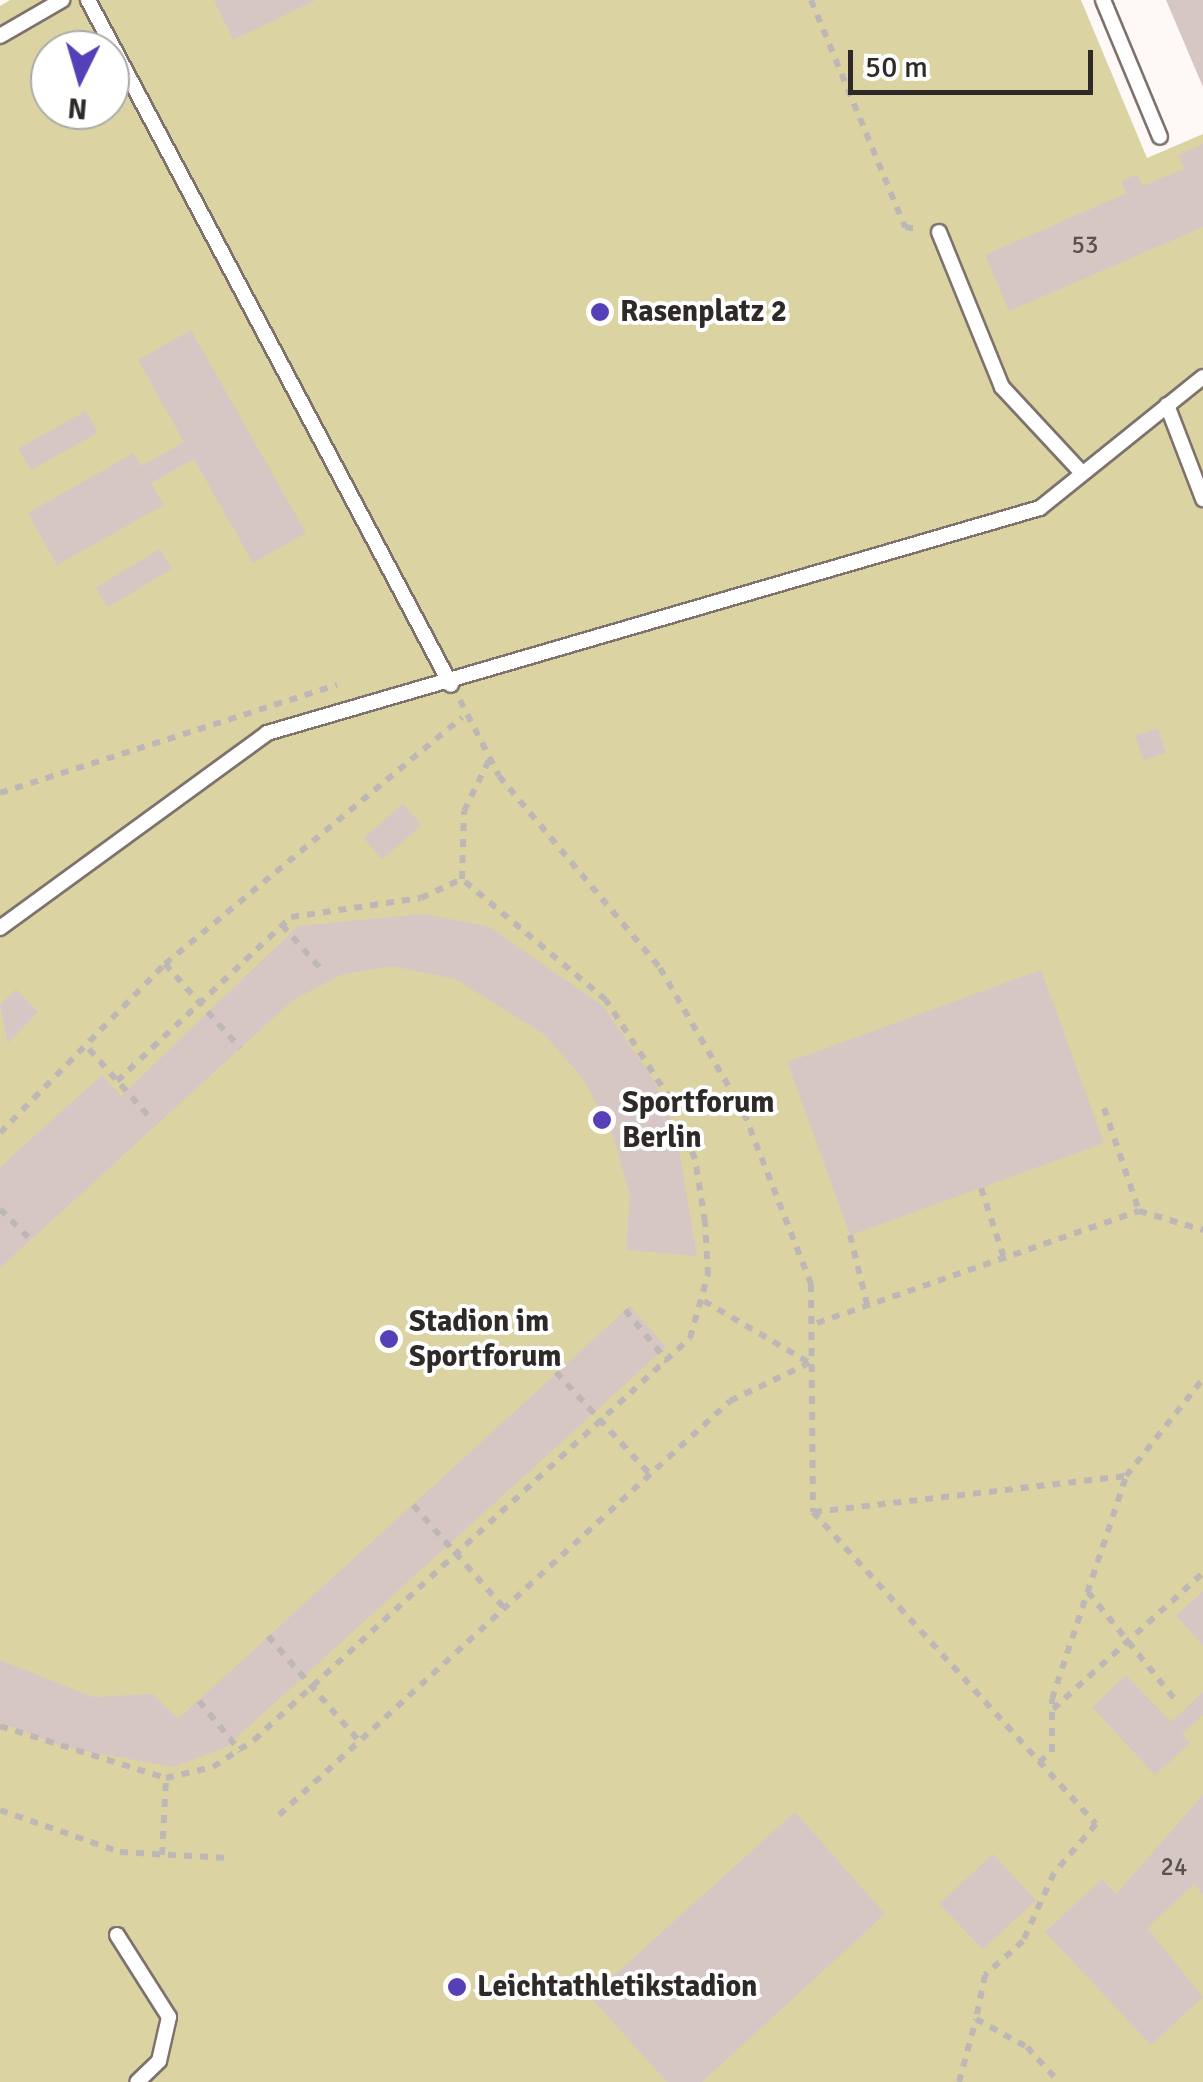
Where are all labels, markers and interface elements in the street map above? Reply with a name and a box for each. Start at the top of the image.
north arrow [30,30,130,130]
scale bar [853,30,1098,92]
text: 50 m [865,49,928,86]
text: N [66,90,89,126]
house number: 53 [1072,230,1098,260]
place label: Rasenplatz 2 [620,294,787,330]
marker: Rasenplatz 2 [589,301,611,323]
place label: Sportforum Berlin [622,1085,775,1156]
marker: Sportforum Berlin [591,1109,613,1131]
place label: Stadion im Sportforum [409,1304,562,1374]
marker: Stadion im Sportforum [378,1328,400,1350]
house number: 24 [1161,1852,1187,1882]
place label: Leichtathletikstadion [477,1969,758,2005]
marker: Leichtathletikstadion [446,1976,468,1998]

